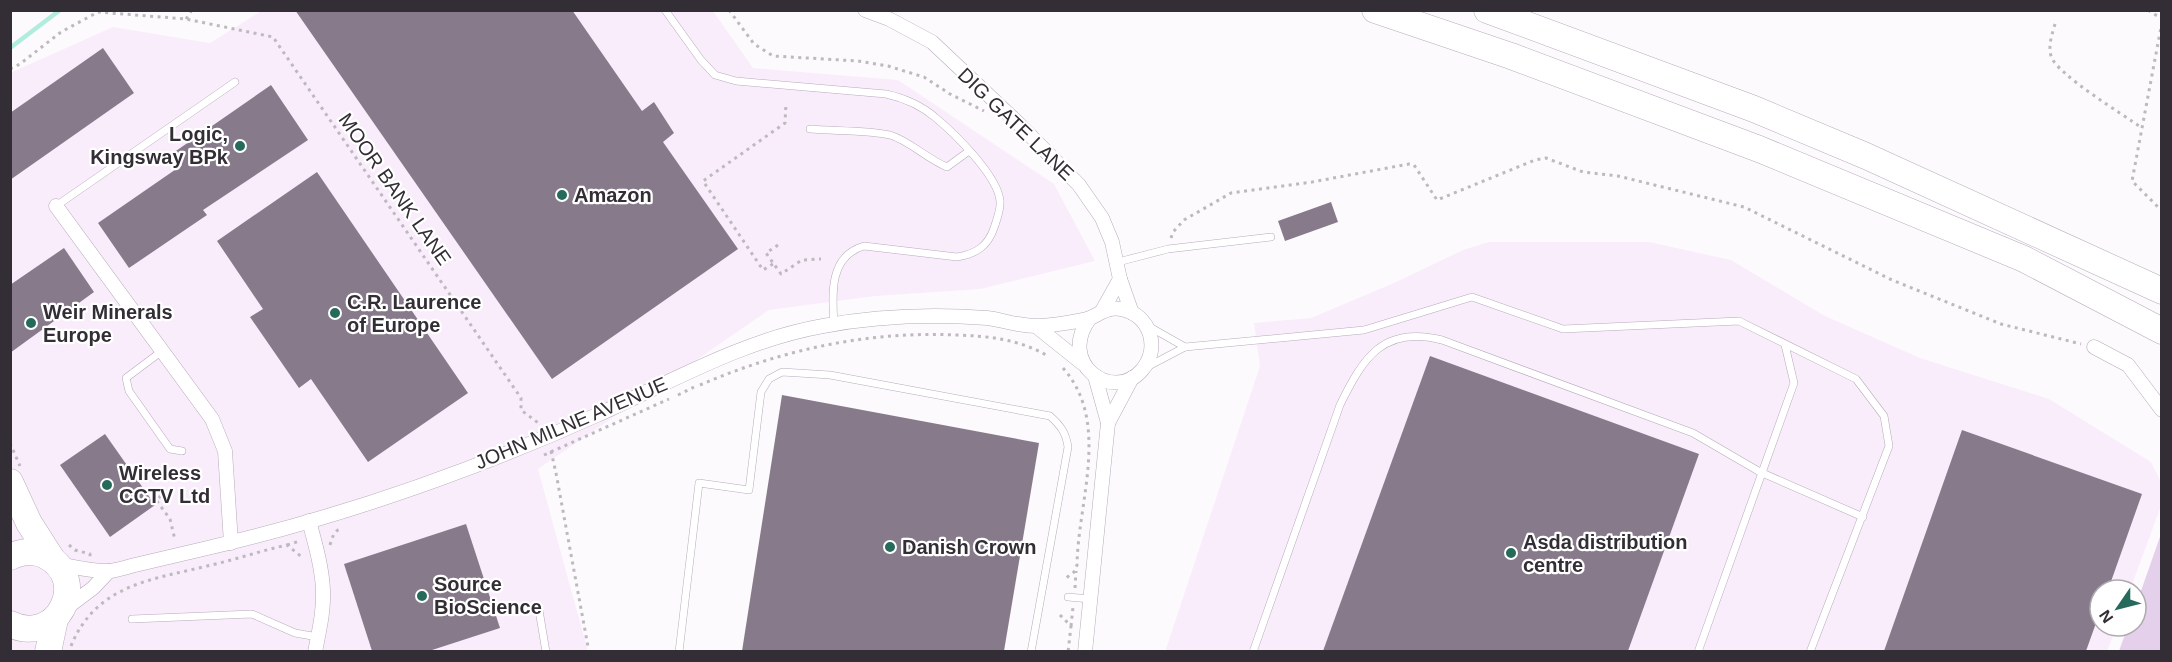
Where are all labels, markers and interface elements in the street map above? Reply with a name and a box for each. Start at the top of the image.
street label: DIG GATE LANE [954,63,1078,185]
street label: MOOR BANK LANE [334,109,456,269]
place label: Logic, Kingsway BPk [90,123,229,168]
marker: Logic, Kingsway BPk [233,139,247,153]
place label: Amazon [574,184,652,206]
marker: Amazon [555,188,569,202]
place label: C.R. Laurence of Europe [347,291,481,336]
place label: Weir Minerals Europe [43,301,173,346]
marker: C.R. Laurence of Europe [328,306,342,320]
marker: Weir Minerals Europe [24,316,38,330]
street label: JOHN MILNE AVENUE [472,373,670,473]
place label: Wireless CCTV Ltd [119,462,210,507]
marker: Wireless CCTV Ltd [100,478,114,492]
place label: Asda distribution centre [1523,531,1687,576]
place label: Danish Crown [902,536,1036,558]
marker: Danish Crown [883,540,897,554]
marker: Asda distribution centre [1504,546,1518,560]
place label: Source BioScience [434,573,542,618]
north arrow [2088,578,2148,638]
marker: Source BioScience [415,589,429,603]
text: N [2096,607,2116,626]

